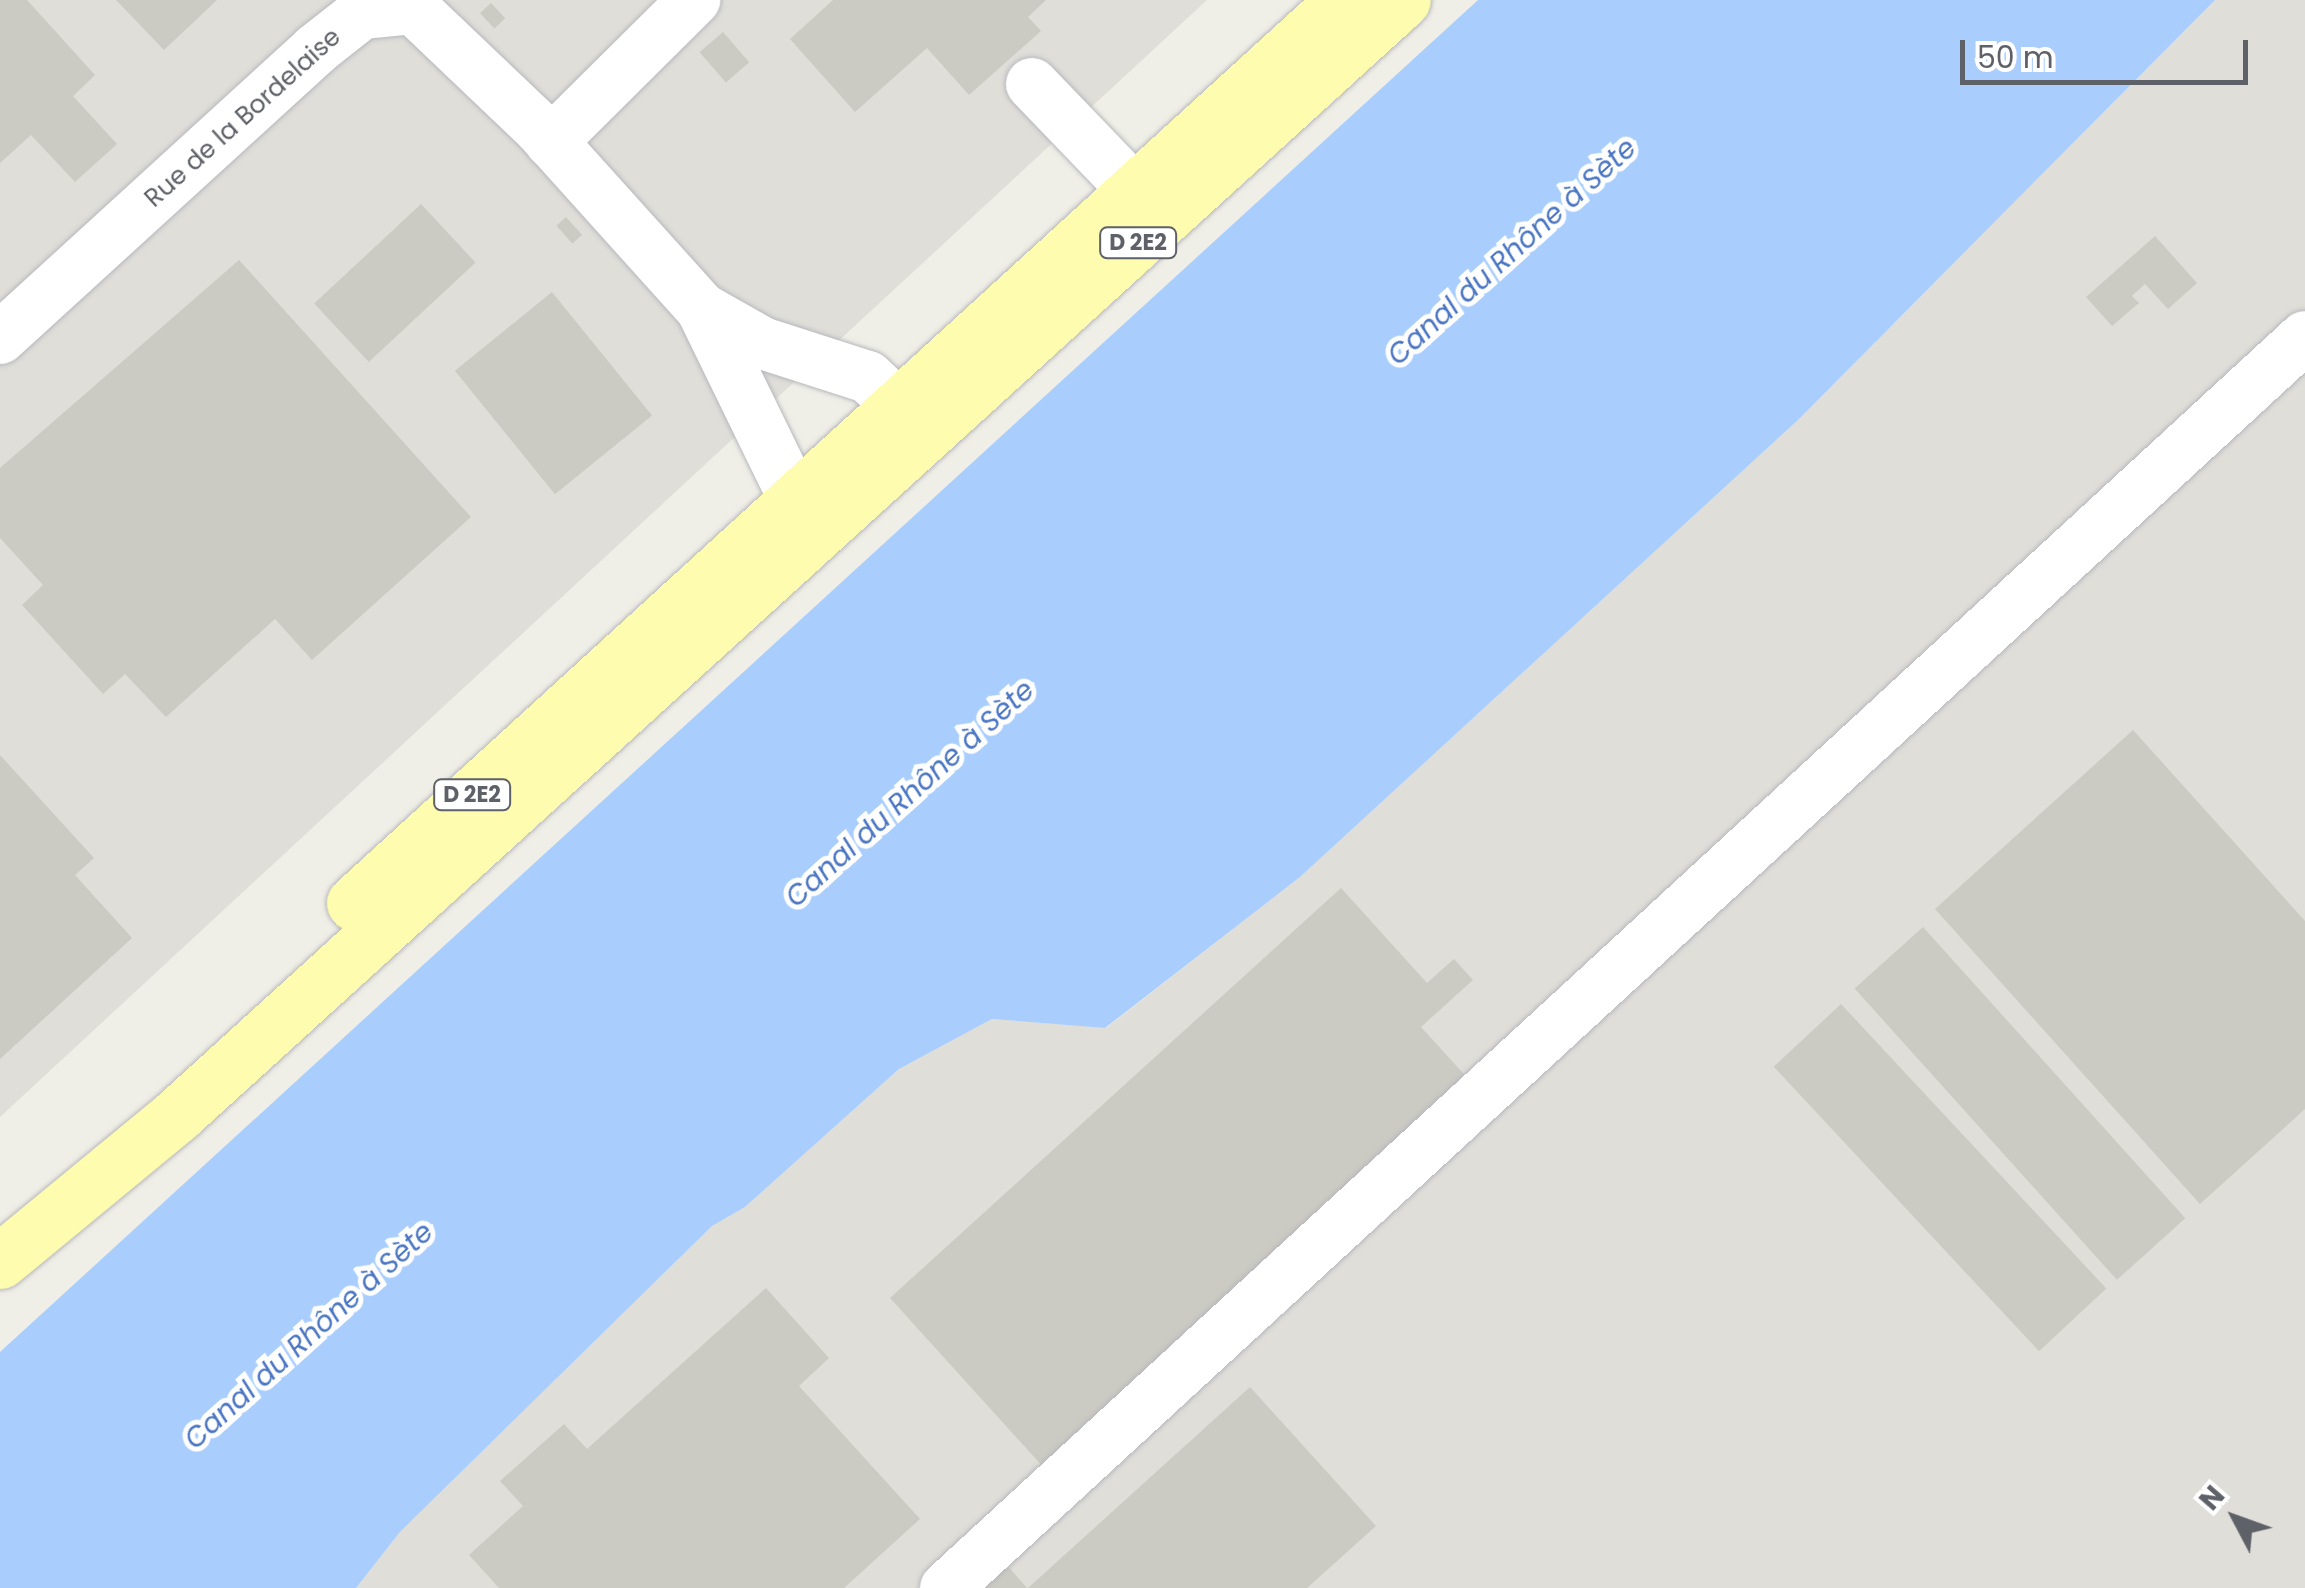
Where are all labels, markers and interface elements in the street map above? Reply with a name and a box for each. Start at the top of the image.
scale bar [1965,20,2252,82]
street label: Rue de la Bordelaise [139,22,347,214]
text: 50 m [1977,36,2054,79]
water label: Canal du Rhône à Sète [1381,132,1643,372]
road number: D 2E2 [1098,226,1178,260]
water label: Canal du Rhône à Sète [779,674,1041,914]
road number: D 2E2 [432,778,512,812]
water label: Canal du Rhône à Sète [178,1216,440,1456]
north arrow [2185,1468,2285,1568]
text: N [2190,1477,2234,1519]

